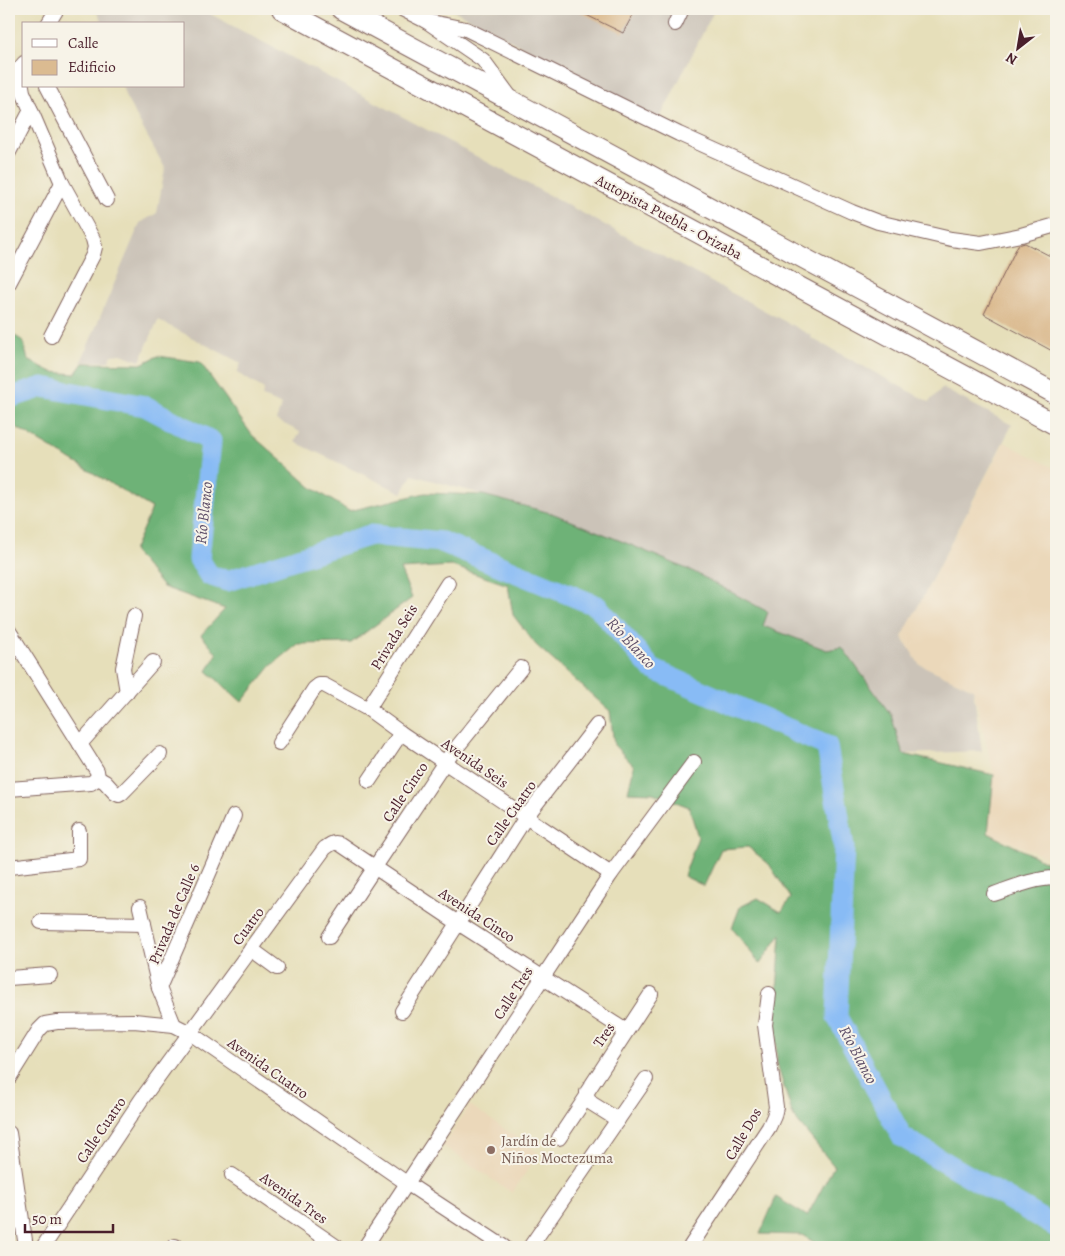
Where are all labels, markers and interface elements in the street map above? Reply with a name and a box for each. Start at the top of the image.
legend [22,22,185,88]
north arrow [992,22,1042,72]
text: Calle [68,33,99,53]
text: N [1002,48,1021,69]
text: Edificio [68,57,116,77]
street label: Autopista Puebla - Orizaba [591,169,746,264]
water label: Río Blanco [190,481,218,545]
street label: Privada Seis [366,600,422,674]
water label: Río Blanco [602,613,660,673]
street label: Avenida Seis [437,733,512,793]
street label: Calle Cinco [378,758,432,826]
street label: Calle Cuatro [481,776,541,850]
street label: Privada de Calle 6 [144,861,204,967]
street label: Avenida Cinco [434,882,519,947]
street label: Cuatro [227,903,269,949]
street label: Calle Tres [488,963,538,1023]
street label: Tres [588,1019,620,1051]
water label: Río Blanco [834,1022,882,1088]
street label: Avenida Cuatro [223,1032,312,1103]
street label: Calle Cuatro [71,1093,131,1167]
street label: Calle Dos [720,1104,766,1164]
place label: Jardín de Niños Moctezuma [501,1131,613,1168]
marker: Jardín de Niños Moctezuma [485,1144,497,1156]
street label: Avenida Tres [255,1167,332,1229]
scale bar [25,1201,112,1233]
text: 50 m [32,1209,62,1229]

